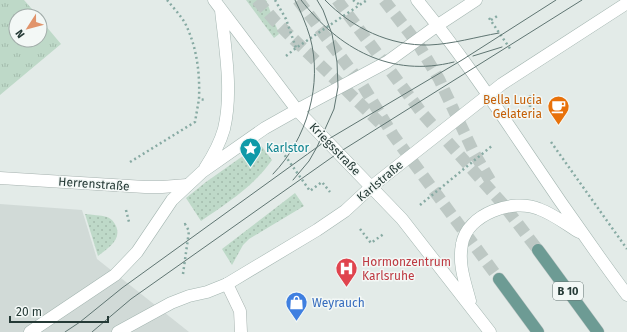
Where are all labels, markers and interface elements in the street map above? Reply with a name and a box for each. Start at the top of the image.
north arrow [8,8,48,48]
text: N [13,27,28,40]
place label: Bella Lucia Gelateria [483,93,542,121]
cafe icon: Bella Lucia Gelateria [545,94,571,127]
street label: Kriegsstraße [306,120,364,178]
place icon: Karlstor [238,135,264,168]
place label: Karlstor [266,141,309,155]
street label: Karlstraße [354,158,406,204]
street label: Herrenstraße [58,175,130,193]
place label: Hormonzentrum Karlsruhe [362,255,451,283]
hospital icon: Hormonzentrum Karlsruhe [334,256,360,289]
road number: B 10 [553,282,583,300]
shop icon: Weyrauch [284,290,310,323]
place label: Weyrauch [312,296,365,310]
scale bar [10,298,108,324]
text: 20 m [16,305,42,319]

